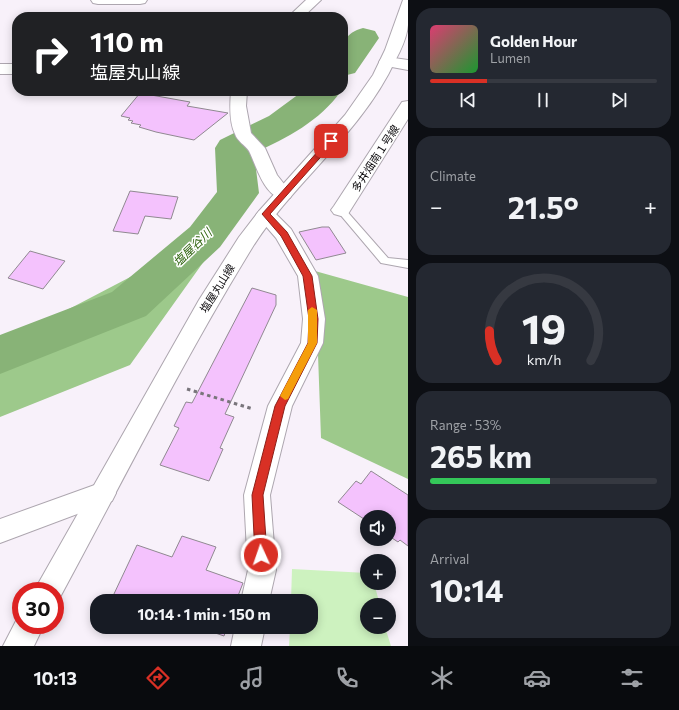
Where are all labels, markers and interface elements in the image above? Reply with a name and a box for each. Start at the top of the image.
text: 110 m [90,24,164,58]
icon: right [24,28,76,80]
text: Golden Hour [490,32,577,50]
text: Lumen [490,50,530,66]
text: 塩屋丸山線 [90,61,180,83]
icon: previous [457,89,479,111]
icon: pause [532,89,554,111]
icon: next [608,89,630,111]
street label: 多井畑南１号線 [349,122,401,194]
pin [314,124,348,158]
icon: arrive [320,130,342,152]
text: Climate [430,168,476,184]
text: 21.5° [508,188,579,225]
text: − [430,193,443,220]
text: + [644,193,657,220]
water label: 塩屋谷川 [170,224,216,269]
street label: 塩屋丸山線 [197,261,237,315]
text: 19 [521,302,566,353]
text: km/h [526,350,561,368]
text: Range · 53% [430,417,501,433]
text: 265 km [430,437,532,474]
map controls [360,510,396,634]
button: sound [360,510,396,546]
position arrow [240,534,282,576]
text: Arrival [430,551,469,567]
button: + [360,554,396,590]
text: 10:14 [430,571,503,608]
speed limit sign: 30 [12,582,64,634]
button: − [360,598,396,634]
text: 10:14 · 1 min · 150 m [137,605,271,623]
icon: directions [144,664,172,692]
icon: music [238,664,266,692]
icon: phone [333,664,361,692]
icon: climate [428,664,456,692]
icon: car [523,664,551,692]
icon: filters [618,664,646,692]
text: 10:13 [33,667,77,689]

